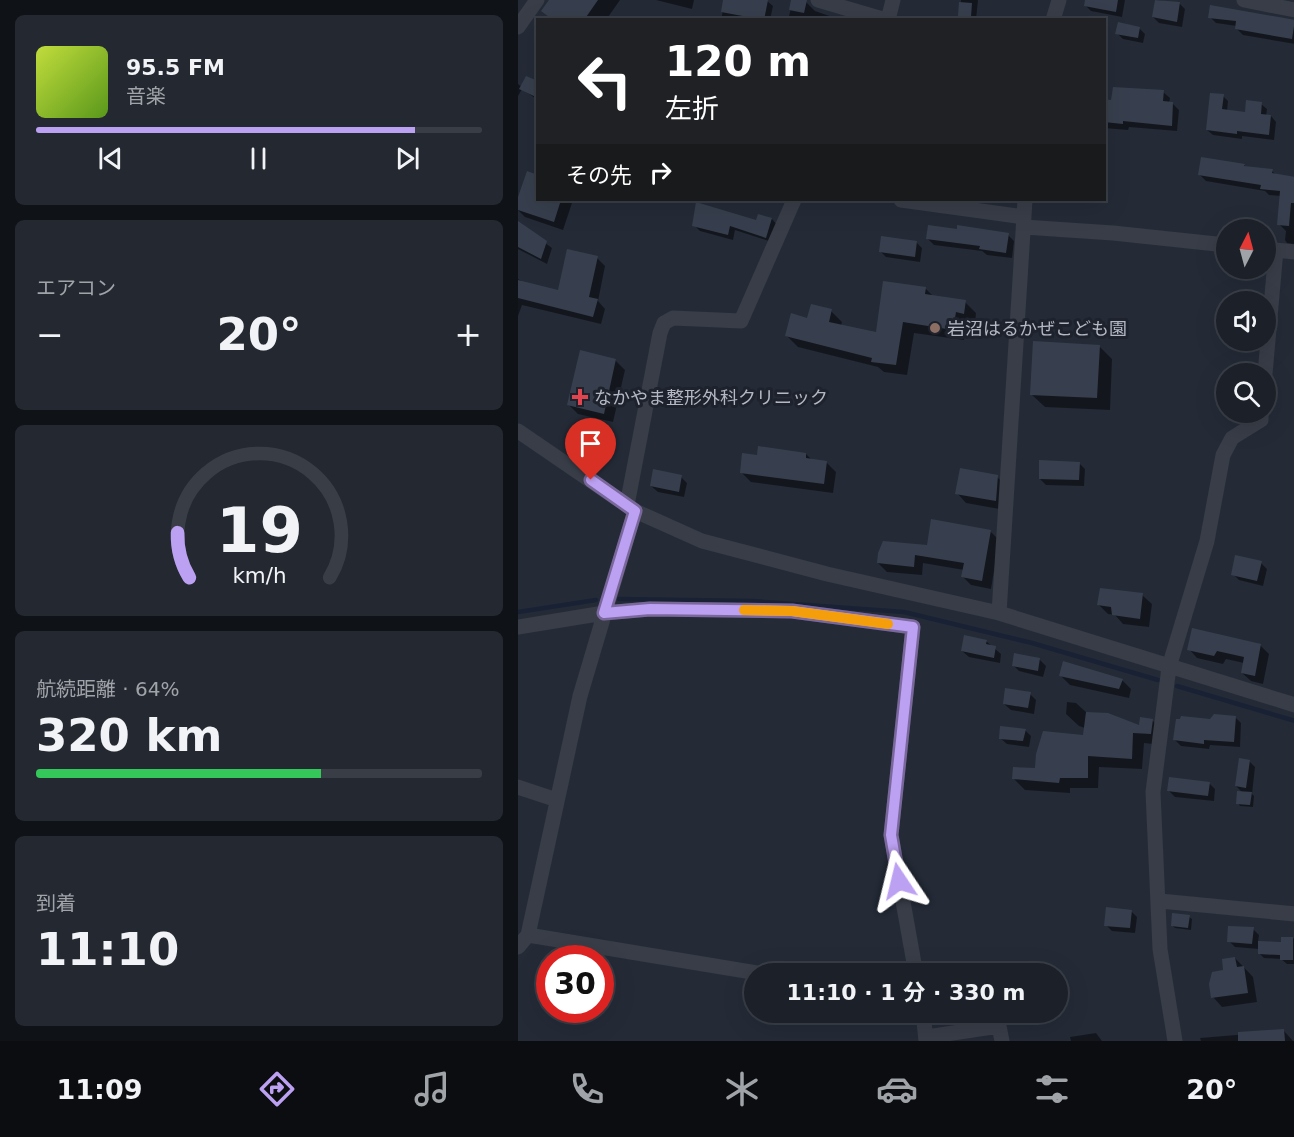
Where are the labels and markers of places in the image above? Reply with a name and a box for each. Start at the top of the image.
place label: 岩沼はるかぜこども園 [947,318,1127,339]
marker: 岩沼はるかぜこども園 [928,321,942,335]
place label: なかやま整形外科クリニック [594,387,828,408]
marker: なかやま整形外科クリニック [571,388,589,406]
pin [565,418,616,480]

